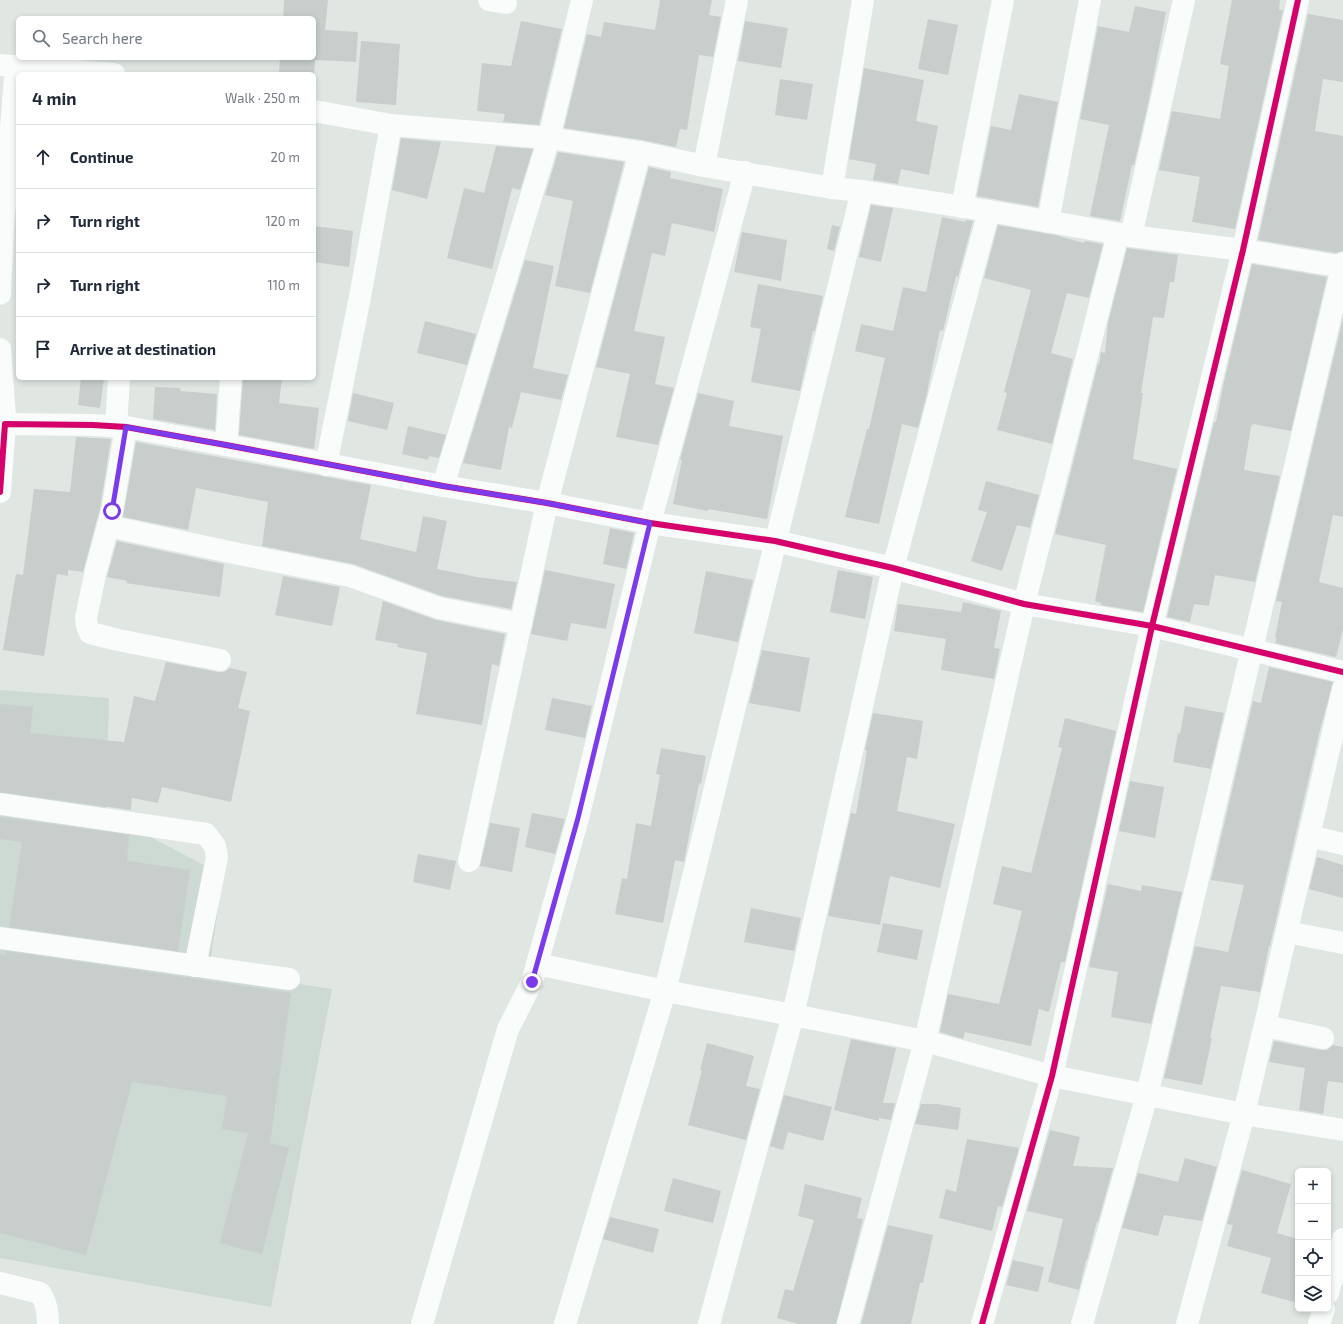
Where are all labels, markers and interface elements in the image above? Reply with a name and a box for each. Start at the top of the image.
search box [16,16,316,60]
icon: search [30,27,52,49]
text: Search here [62,29,143,47]
text: 4 min [32,88,76,108]
text: Walk · 250 m [225,90,300,106]
icon: ahead [32,146,54,168]
text: Continue [70,148,133,166]
text: 20 m [271,149,300,165]
icon: right [32,210,54,232]
text: Turn right [70,212,140,230]
text: 120 m [265,213,300,229]
icon: right [32,274,54,296]
text: Turn right [70,276,140,294]
text: 110 m [268,277,300,293]
icon: arrive [32,338,54,360]
text: Arrive at destination [70,340,216,358]
route start [103,502,121,520]
route end [523,973,541,991]
map controls [1295,1168,1331,1312]
button: + [1295,1168,1331,1204]
button: − [1295,1204,1331,1240]
button: locate [1295,1240,1331,1276]
button: layers [1295,1276,1331,1312]

